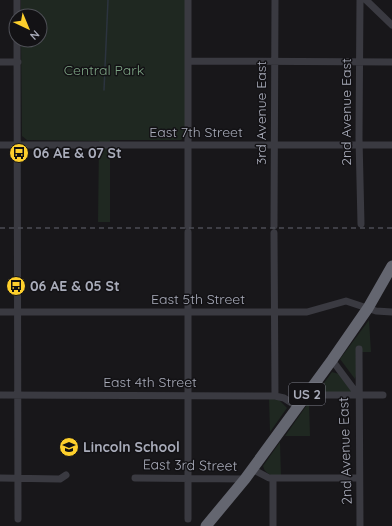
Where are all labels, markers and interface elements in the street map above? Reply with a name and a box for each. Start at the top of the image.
north arrow [8,8,48,48]
text: N [27,27,43,43]
street label: 2nd Avenue East [337,58,355,166]
park label: Central Park [64,61,144,79]
street label: 3rd Avenue East [252,61,270,165]
street label: East 7th Street [149,123,243,141]
bus stop icon: 06 AE & 07 St [8,142,30,164]
place label: 06 AE & 07 St [33,144,122,162]
bus stop icon: 06 AE & 05 St [5,275,27,297]
place label: 06 AE & 05 St [30,277,120,295]
street label: East 5th Street [151,290,245,308]
street label: East 4th Street [103,373,197,391]
road number: US 2 [289,383,325,405]
street label: 2nd Avenue East [334,397,356,505]
school or university icon: Lincoln School [58,436,80,458]
place label: Lincoln School [83,438,180,456]
street label: East 3rd Street [143,455,238,475]

